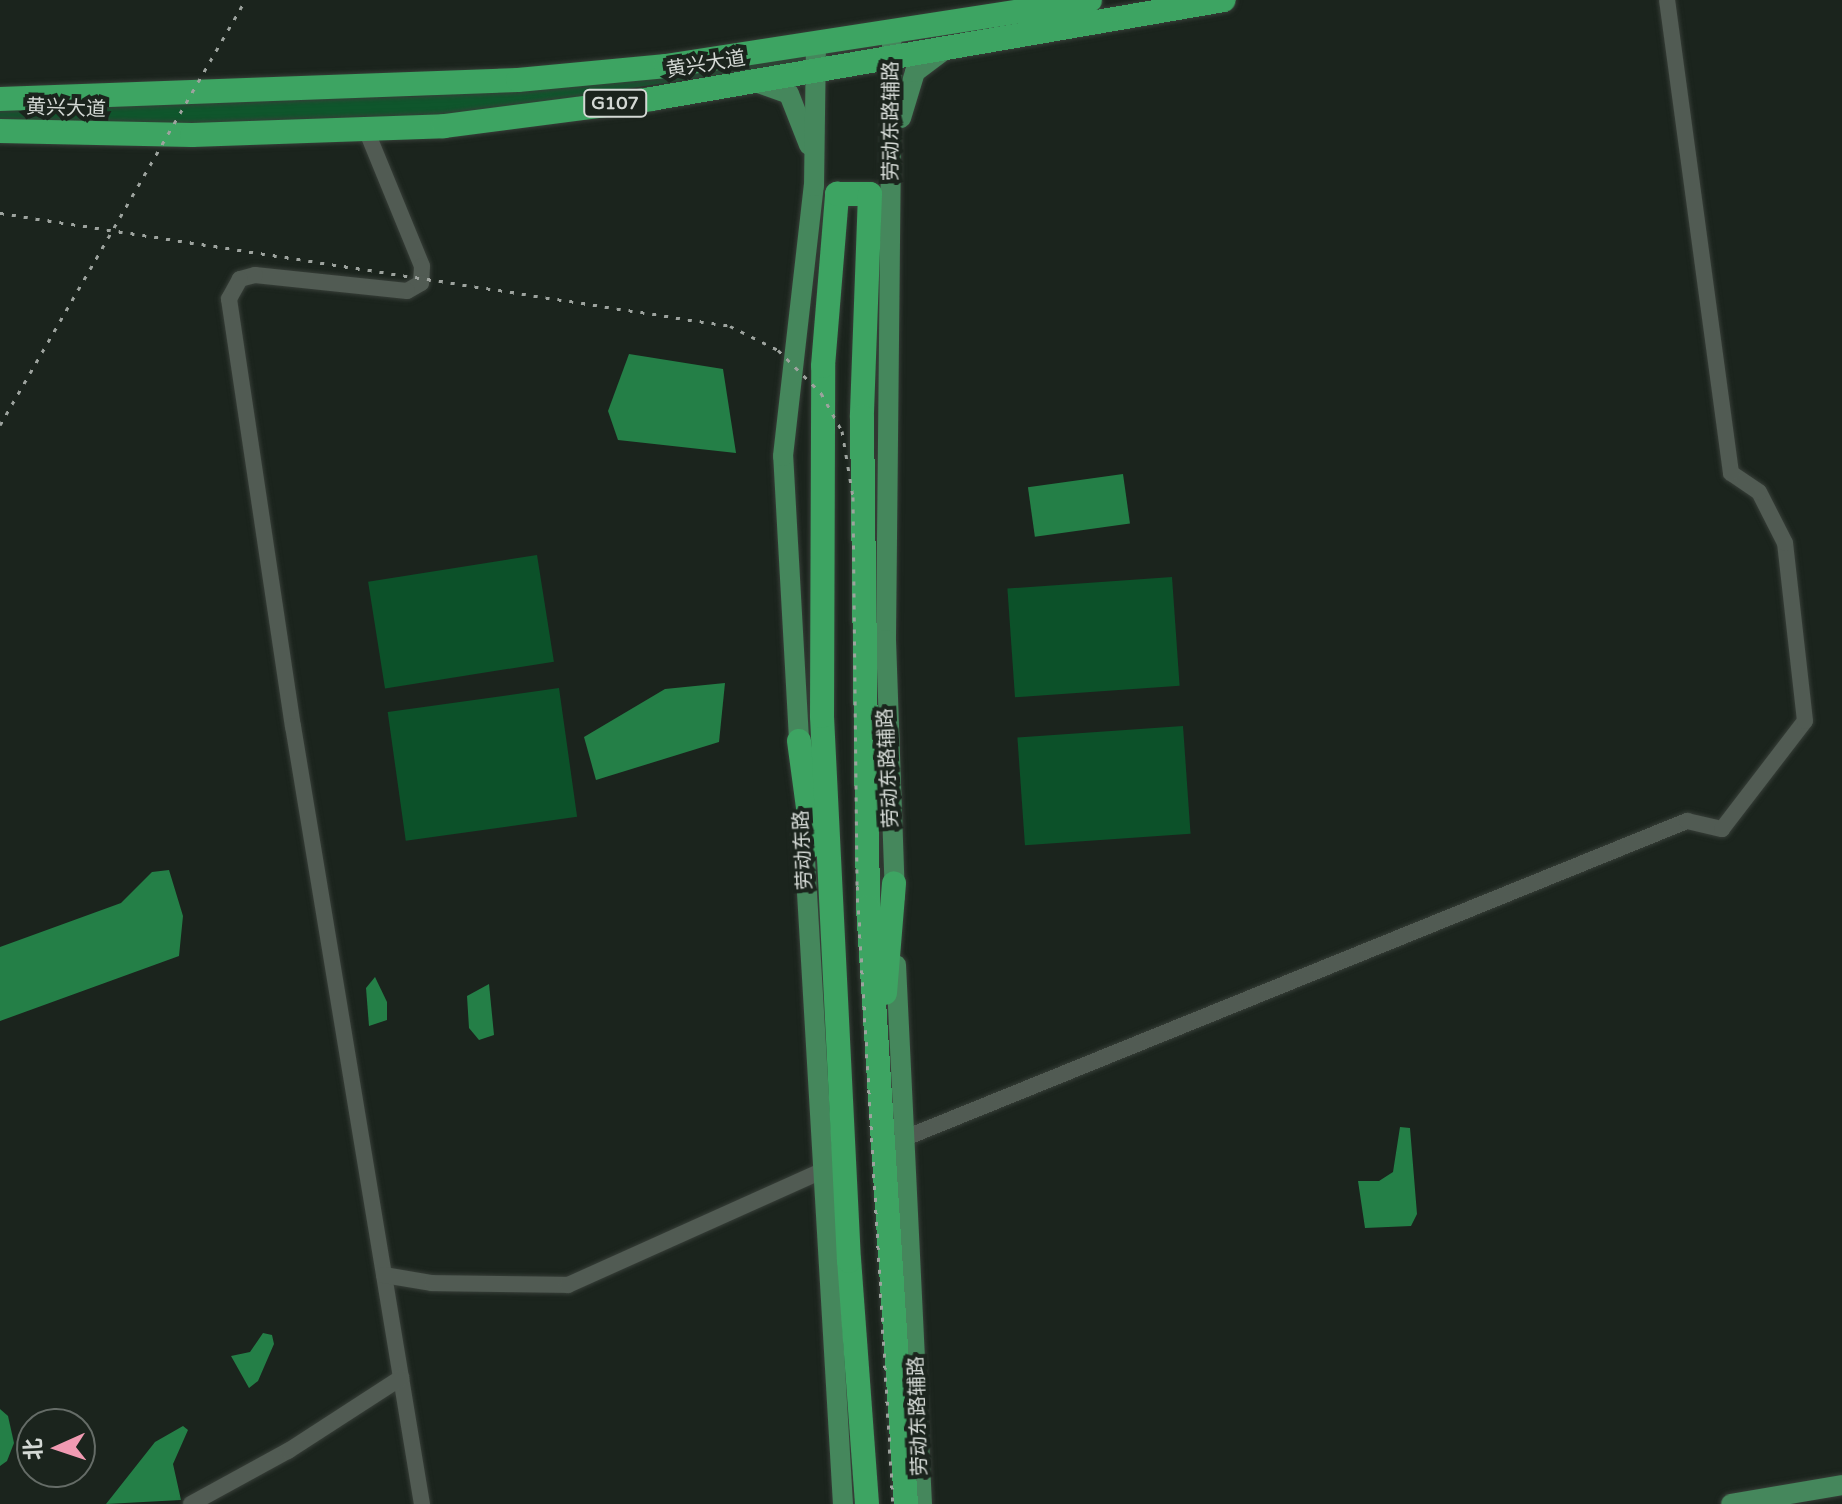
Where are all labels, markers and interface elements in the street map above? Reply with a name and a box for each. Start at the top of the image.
street label: 黄兴大道 [665,47,747,83]
street label: 劳动东路辅路 [880,61,904,181]
road number: G107 [583,89,647,117]
street label: 黄兴大道 [26,96,106,122]
street label: 劳动东路辅路 [874,707,904,829]
street label: 劳动东路 [790,809,818,891]
street label: 劳动东路辅路 [905,1356,933,1476]
north arrow [16,1408,96,1488]
text: 北 [20,1437,48,1461]

